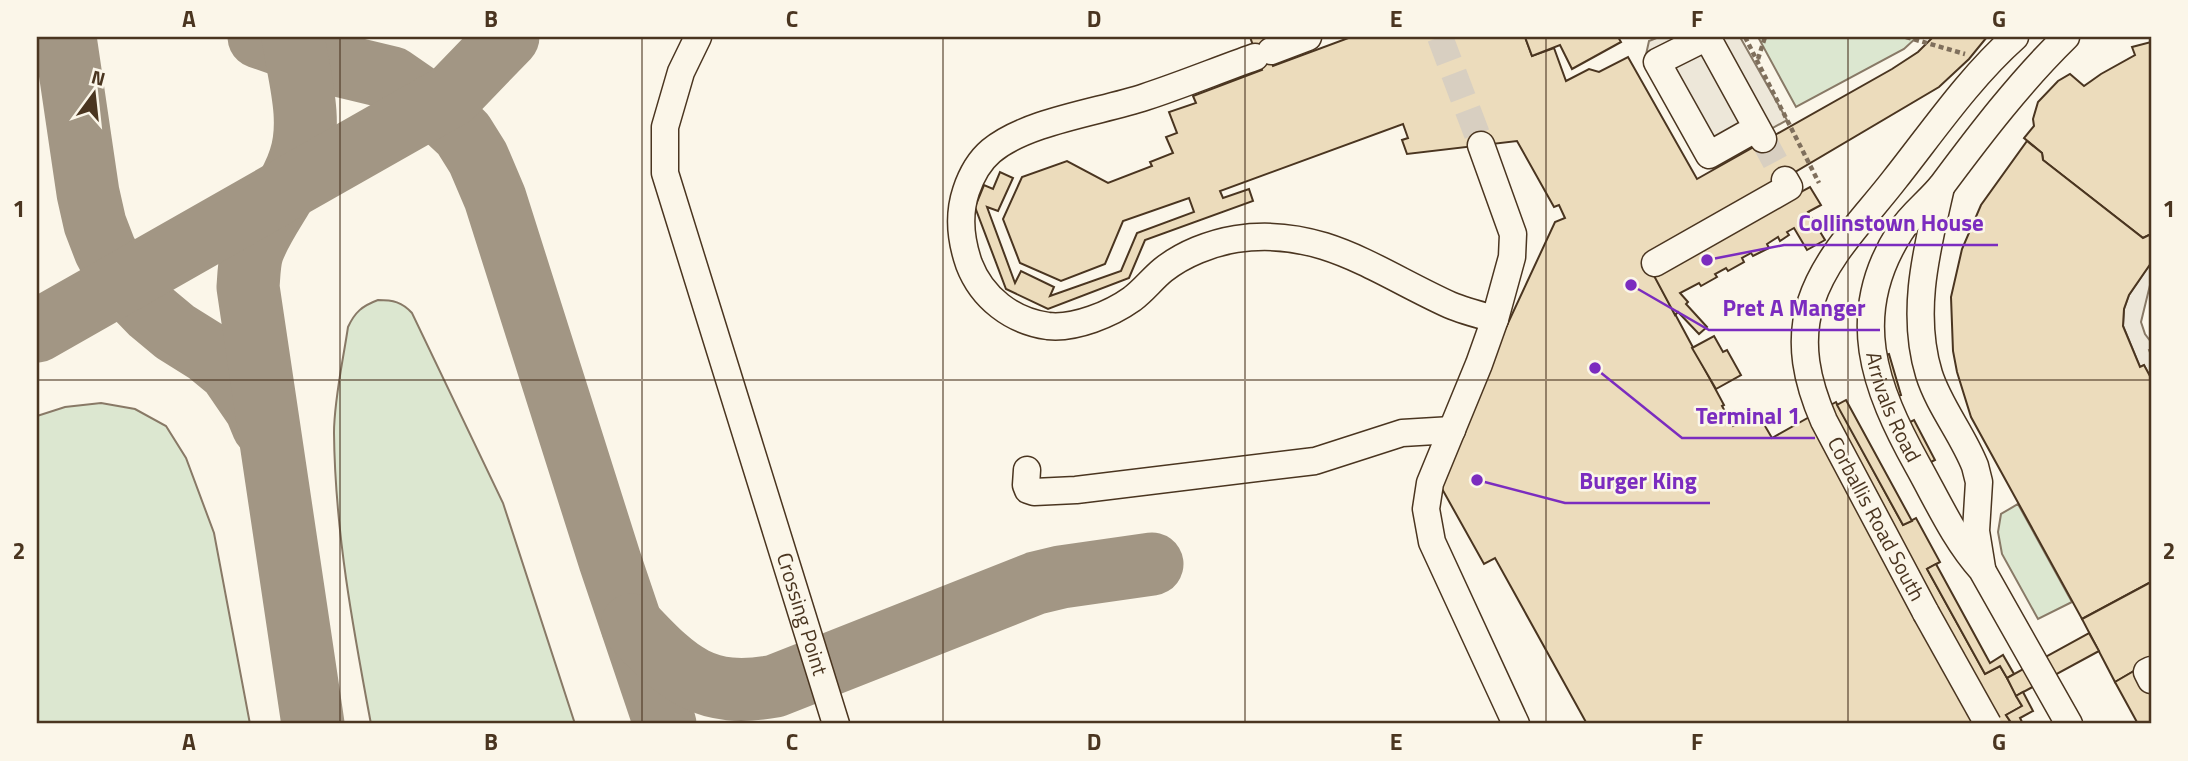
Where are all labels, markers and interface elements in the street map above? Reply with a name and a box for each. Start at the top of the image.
text: A [182,1,196,36]
text: B [484,1,498,36]
text: C [786,1,798,36]
text: D [1087,1,1101,36]
text: E [1390,1,1402,36]
text: F [1691,1,1703,36]
text: G [1992,1,2006,36]
north arrow [60,60,130,130]
text: N [88,61,109,93]
text: 1 [13,191,25,226]
text: 1 [2163,191,2175,226]
callout: Collinstown House [1784,201,1998,245]
text: Collinstown House [1798,205,1984,240]
callout: Pret A Manger [1709,286,1880,330]
text: Pret A Manger [1723,290,1866,325]
street label: Arrivals Road [1858,349,1930,468]
callout: Terminal 1 [1682,394,1815,438]
text: Terminal 1 [1696,398,1800,433]
street label: Corballis Road South [1820,431,1934,606]
callout: Burger King [1565,459,1710,503]
text: Burger King [1579,463,1697,498]
text: 2 [13,533,25,568]
text: 2 [2163,533,2175,568]
street label: Crossing Point [769,548,837,680]
text: A [182,724,196,759]
text: B [484,724,498,759]
text: C [786,724,798,759]
text: D [1087,724,1101,759]
text: E [1390,724,1402,759]
text: F [1691,724,1703,759]
text: G [1992,724,2006,759]

